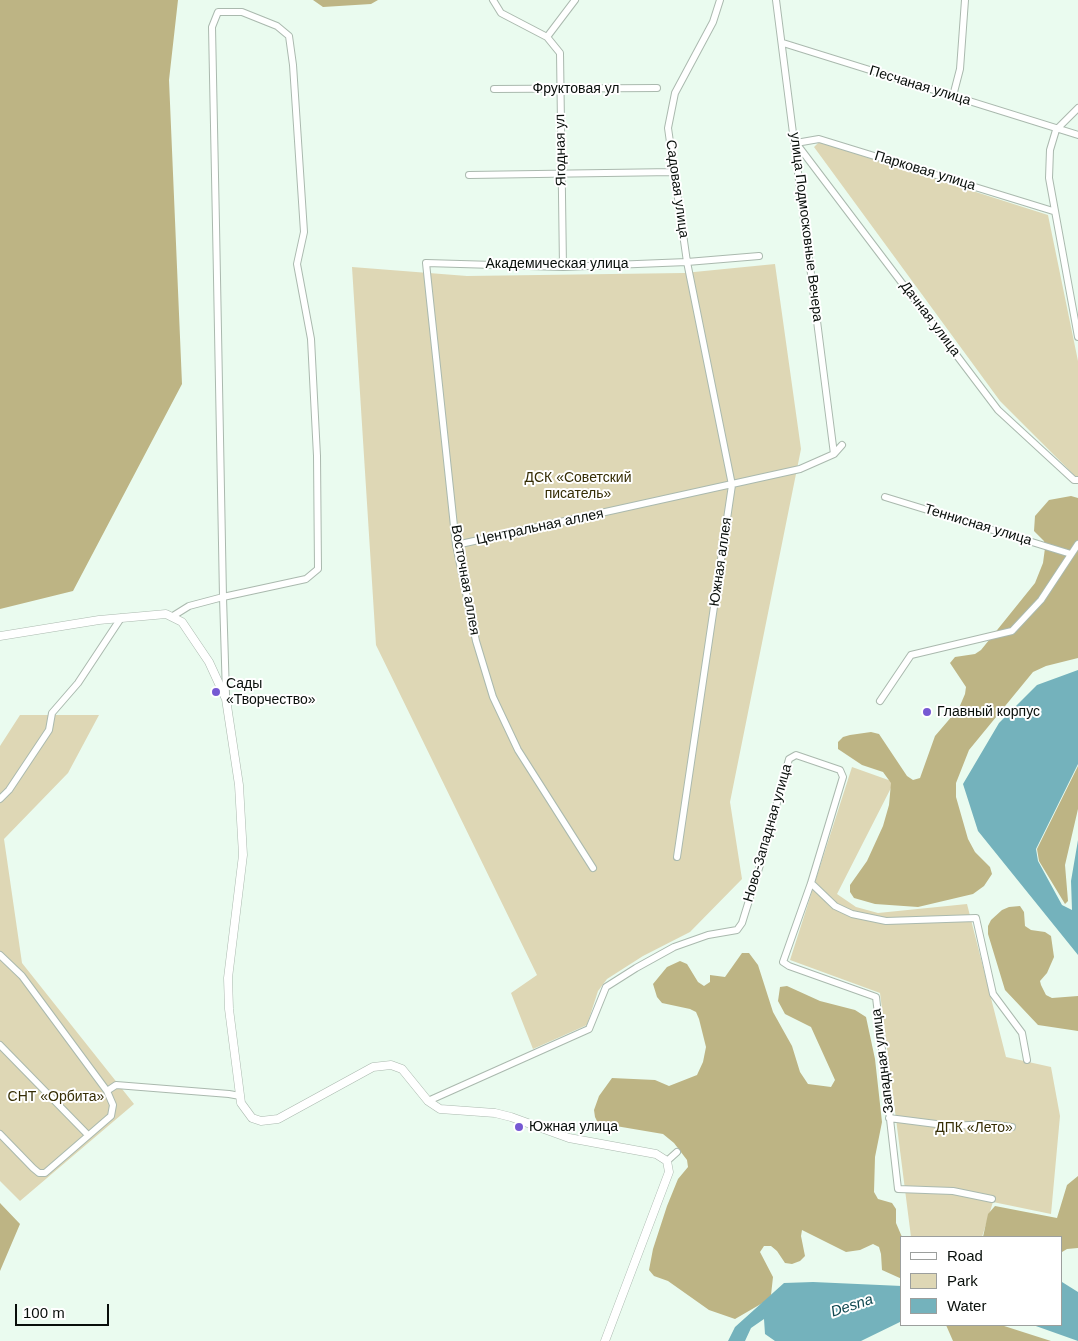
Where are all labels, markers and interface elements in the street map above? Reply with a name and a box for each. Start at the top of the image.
street label: Песчаная улица [867,63,973,109]
street label: Фруктовая ул [533,81,619,97]
street label: Ягодная ул [552,114,570,186]
street label: улица Подмосковные Вечера [786,131,826,323]
street label: Садовая улица [662,139,692,239]
street label: Парковая улица [872,148,978,194]
street label: Академическая улица [485,256,629,272]
street label: Дачная улица [896,278,964,360]
park label: ДСК «Советский писатель» [525,470,631,502]
street label: Теннисная улица [922,501,1034,549]
street label: Центральная аллея [475,505,605,549]
street label: Южная аллея [706,516,736,608]
street label: Восточная аллея [447,524,483,636]
place label: Сады «Творчество» [226,676,316,709]
marker: Сады «Творчество» [210,686,222,698]
place label: Главный корпус [937,704,1040,720]
marker: Главный корпус [921,706,933,718]
street label: Ново-Западная улица [740,762,796,904]
street label: Западная улица [868,1008,898,1114]
park label: СНТ «Орбита» [8,1089,104,1105]
place label: Южная улица [529,1119,618,1135]
park label: ДПК «Лето» [935,1120,1013,1136]
marker: Южная улица [513,1121,525,1133]
legend [900,1236,1063,1326]
text: Road [947,1247,983,1264]
text: Park [947,1272,978,1289]
water label: Desna [829,1291,875,1321]
scale bar [18,1294,111,1326]
text: Water [947,1297,986,1314]
text: 100 m [23,1304,65,1321]

